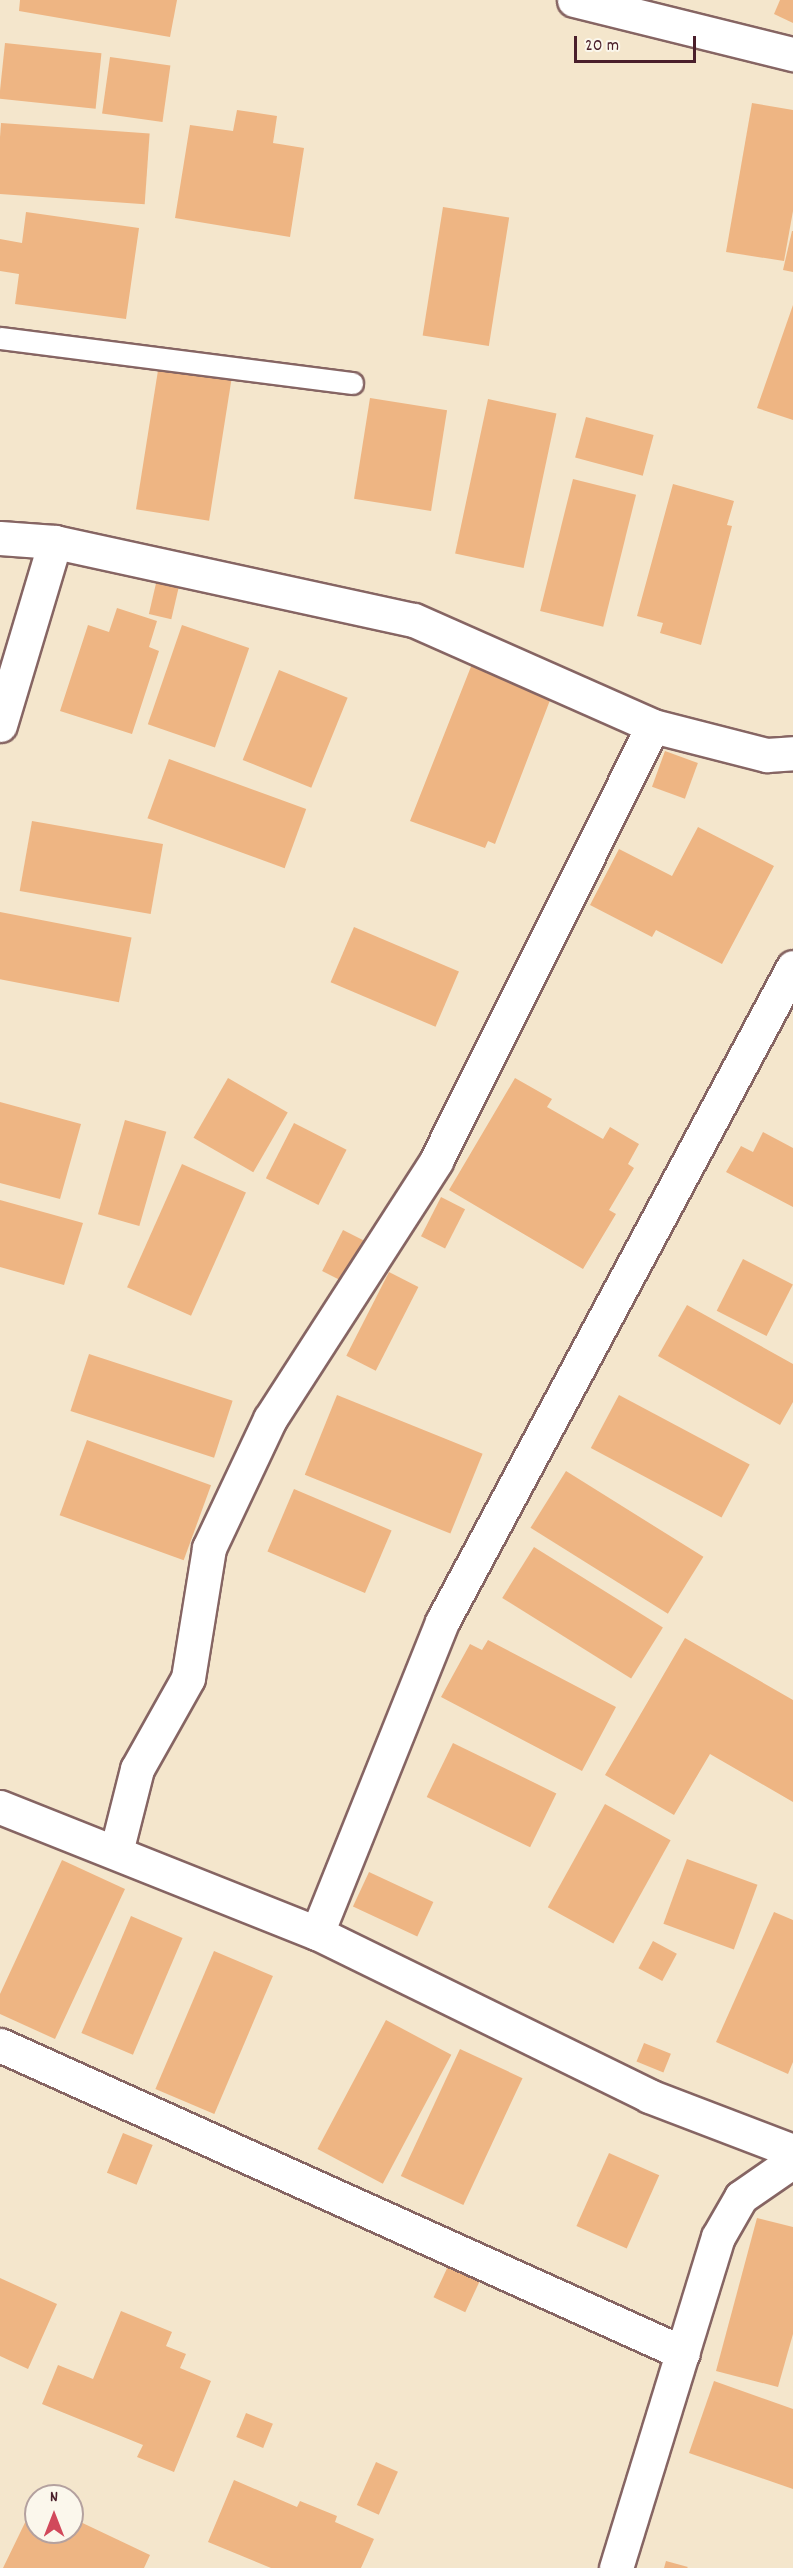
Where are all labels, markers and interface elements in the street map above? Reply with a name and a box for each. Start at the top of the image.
scale bar [577,24,698,62]
text: 20 m [585,34,619,59]
north arrow [24,2484,84,2544]
text: N [50,2486,58,2509]

